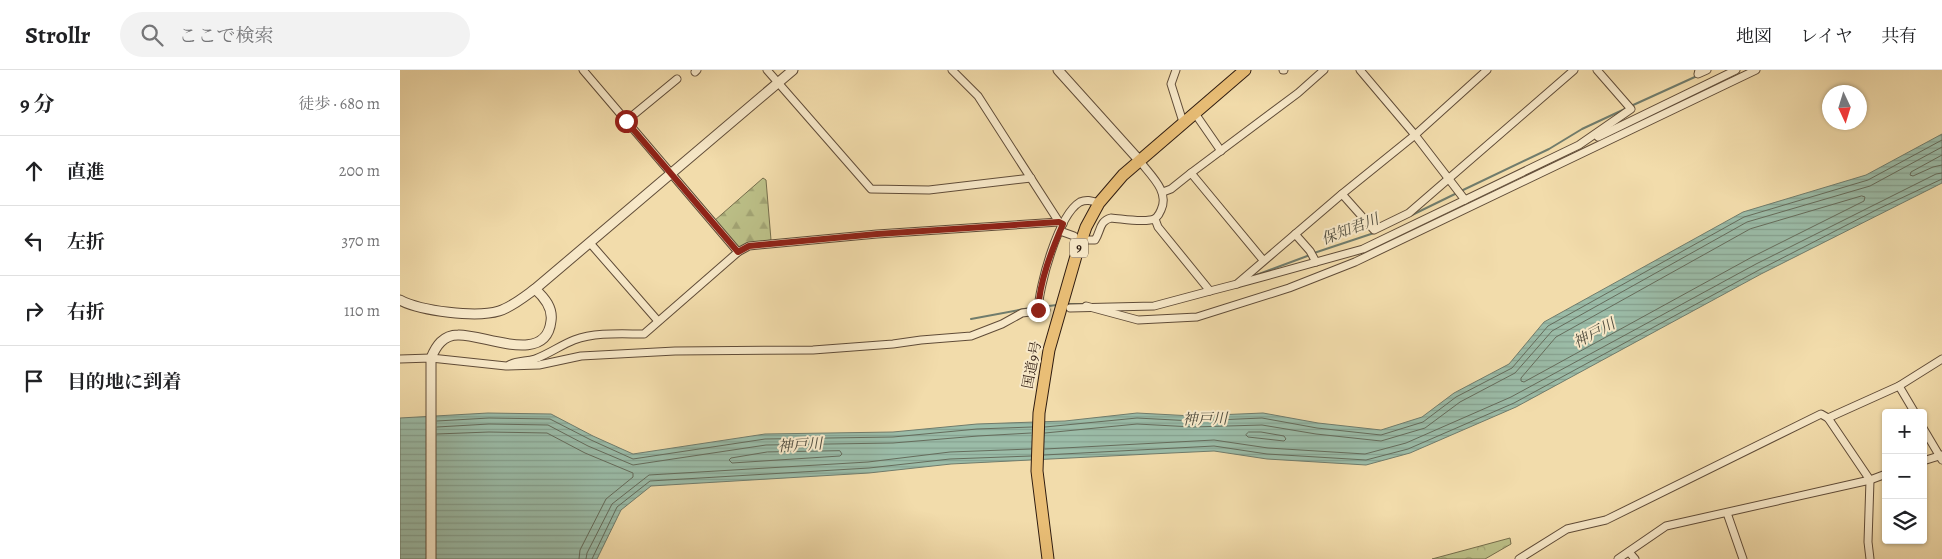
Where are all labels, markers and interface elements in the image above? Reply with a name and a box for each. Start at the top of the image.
search box [120,12,470,57]
text: Strollr [25,19,90,51]
icon: search [138,21,166,49]
text: ここで検索 [178,23,273,49]
text: 地図 [1736,24,1772,48]
text: レイヤ [1800,24,1853,48]
text: 共有 [1881,24,1917,48]
north arrow [1822,85,1867,130]
text: 9 分 [20,90,54,118]
text: 徒歩 · 680 m [298,93,380,115]
route start [615,110,638,133]
icon: ahead [20,157,48,185]
text: 直進 [67,159,105,185]
text: 200 m [339,160,380,182]
water label: 保知君川 [1318,208,1383,249]
icon: left [20,227,48,255]
text: 左折 [67,229,105,255]
text: 370 m [342,230,380,252]
road number: 9 [1070,238,1088,258]
icon: right [20,297,48,325]
text: 右折 [67,299,105,325]
route end [1027,299,1050,322]
text: 110 m [344,300,380,322]
water label: 神戸川 [1569,313,1620,352]
street label: 国道9号 [1018,339,1046,391]
icon: arrive [20,367,48,395]
text: 目的地に到着 [67,369,181,395]
water label: 神戸川 [1182,409,1230,429]
map controls [1882,409,1927,544]
button: + [1882,409,1927,454]
water label: 神戸川 [777,433,825,457]
button: − [1882,454,1927,499]
button: layers [1882,499,1927,544]

